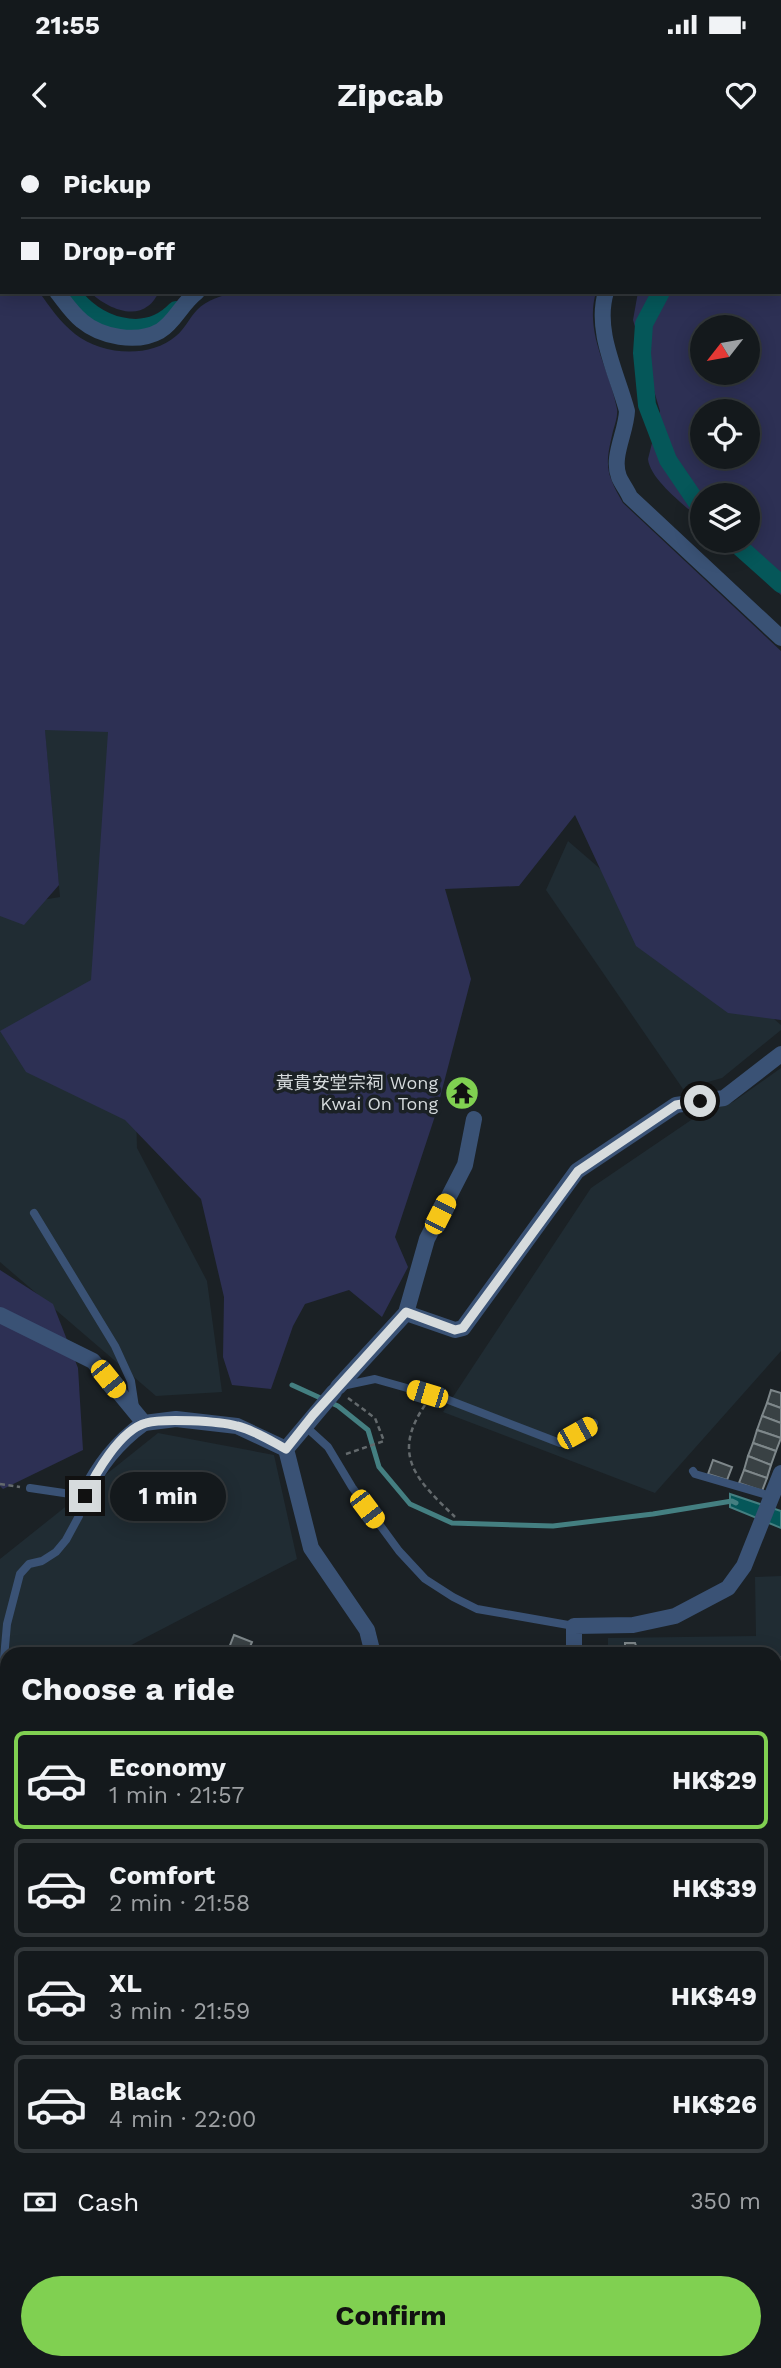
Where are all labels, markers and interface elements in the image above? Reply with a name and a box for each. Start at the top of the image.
text: 21:55 [35,10,100,40]
icon: back [21,76,59,114]
text: Zipcab [337,76,444,114]
icon: heart [722,76,760,114]
text: Pickup [63,169,151,199]
text: Drop-off [63,236,175,266]
north arrow [690,315,760,385]
map controls [690,315,760,553]
button: locate [690,399,760,469]
button: layers [690,483,760,553]
place label: 黃貴安堂宗祠 Wong Kwai On Tong [276,1072,438,1114]
temple icon: 黃貴安堂宗祠 Wong Kwai On Tong [443,1074,481,1112]
route start [684,1085,716,1117]
car [422,1191,459,1237]
car [87,1356,130,1402]
car [404,1378,451,1410]
car [554,1414,601,1452]
callout: 1 min [110,1472,225,1520]
route end [69,1480,101,1512]
text: 1 min [138,1483,198,1510]
car [346,1486,389,1532]
text: Choose a ride [21,1670,235,1708]
icon: car [25,1749,88,1812]
text: Economy [109,1752,226,1782]
text: HK$29 [672,1765,757,1795]
text: 1 min · 21:57 [109,1782,244,1809]
icon: car [25,1857,88,1920]
text: Comfort [109,1860,215,1890]
text: HK$39 [672,1873,757,1903]
text: 2 min · 21:58 [109,1890,250,1917]
icon: car [25,1965,88,2028]
text: XL [109,1968,142,1998]
text: HK$49 [671,1981,757,2011]
text: 3 min · 21:59 [109,1998,250,2025]
icon: car [25,2073,88,2136]
text: Black [109,2076,181,2106]
text: HK$26 [672,2089,757,2119]
text: 4 min · 22:00 [109,2106,256,2133]
icon: cash [21,2183,59,2221]
text: Cash [77,2187,139,2217]
text: 350 m [690,2188,761,2215]
button: Confirm [21,2276,761,2356]

